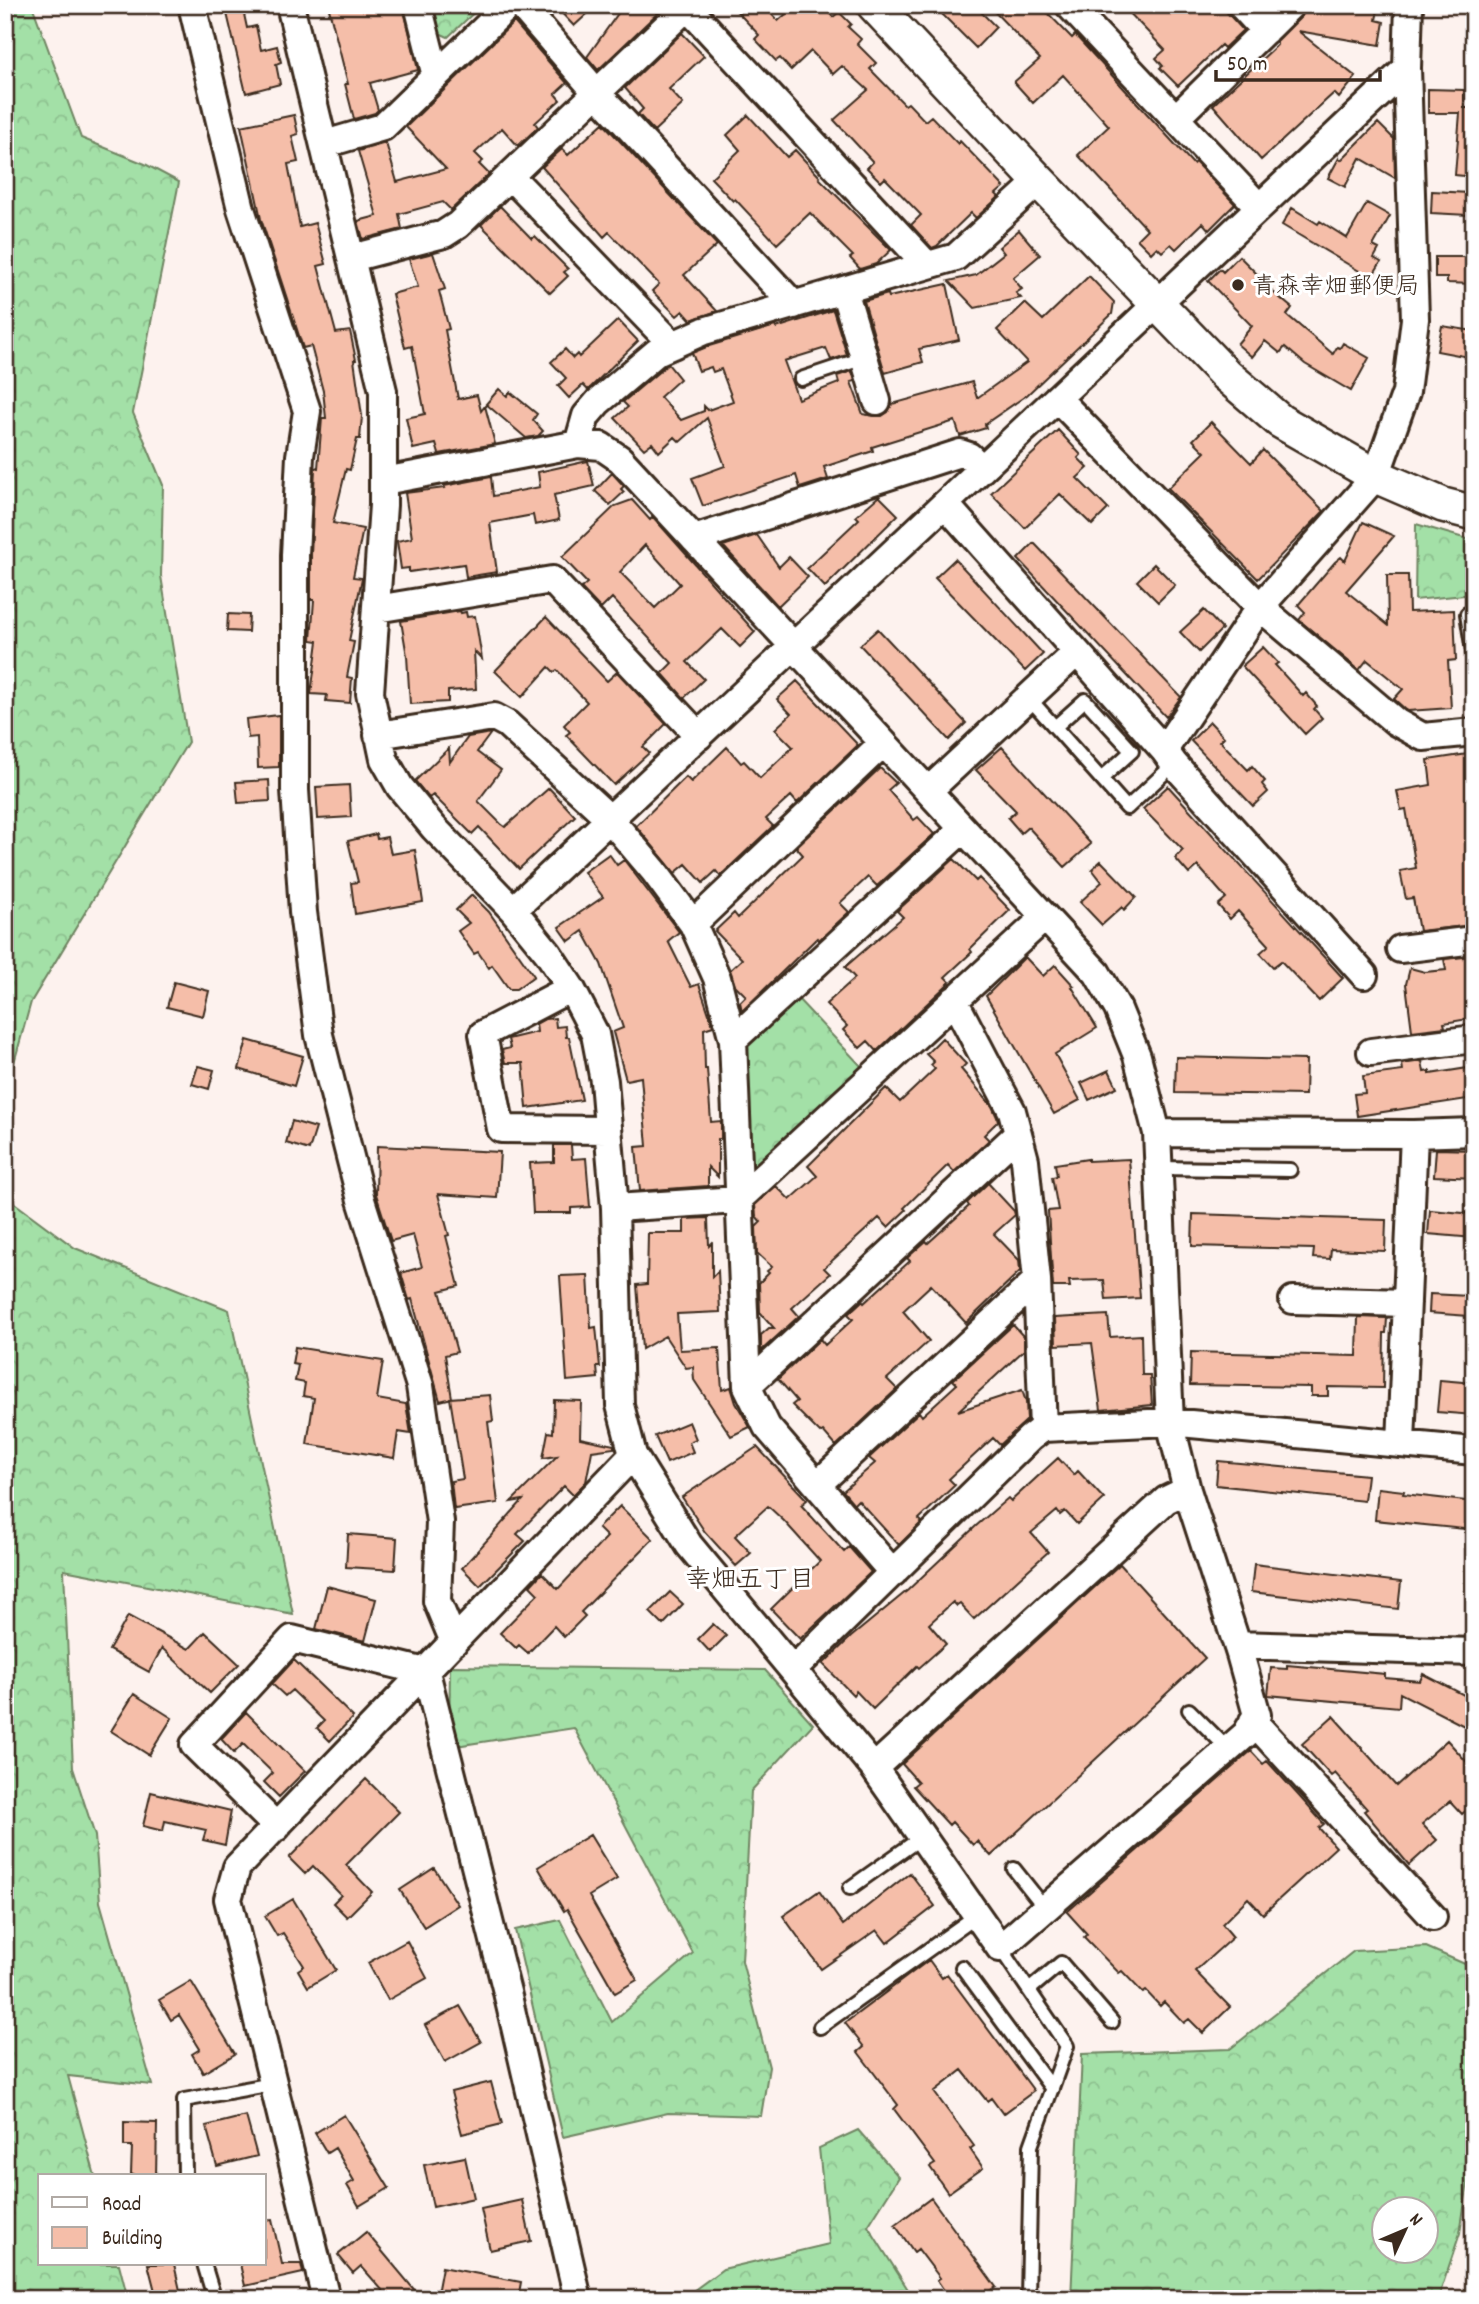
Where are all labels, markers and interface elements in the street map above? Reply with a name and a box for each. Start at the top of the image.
scale bar [1216,38,1381,82]
text: 50 m [1227,51,1267,81]
place label: 青森幸畑郵便局 [1252,271,1420,305]
marker: 青森幸畑郵便局 [1230,277,1246,293]
district label: 幸畑五丁目 [685,1563,815,1600]
legend [38,2174,266,2266]
text: Road [102,2191,141,2221]
north arrow [1370,2196,1440,2266]
text: N [1402,2208,1428,2233]
text: Building [102,2225,162,2255]

